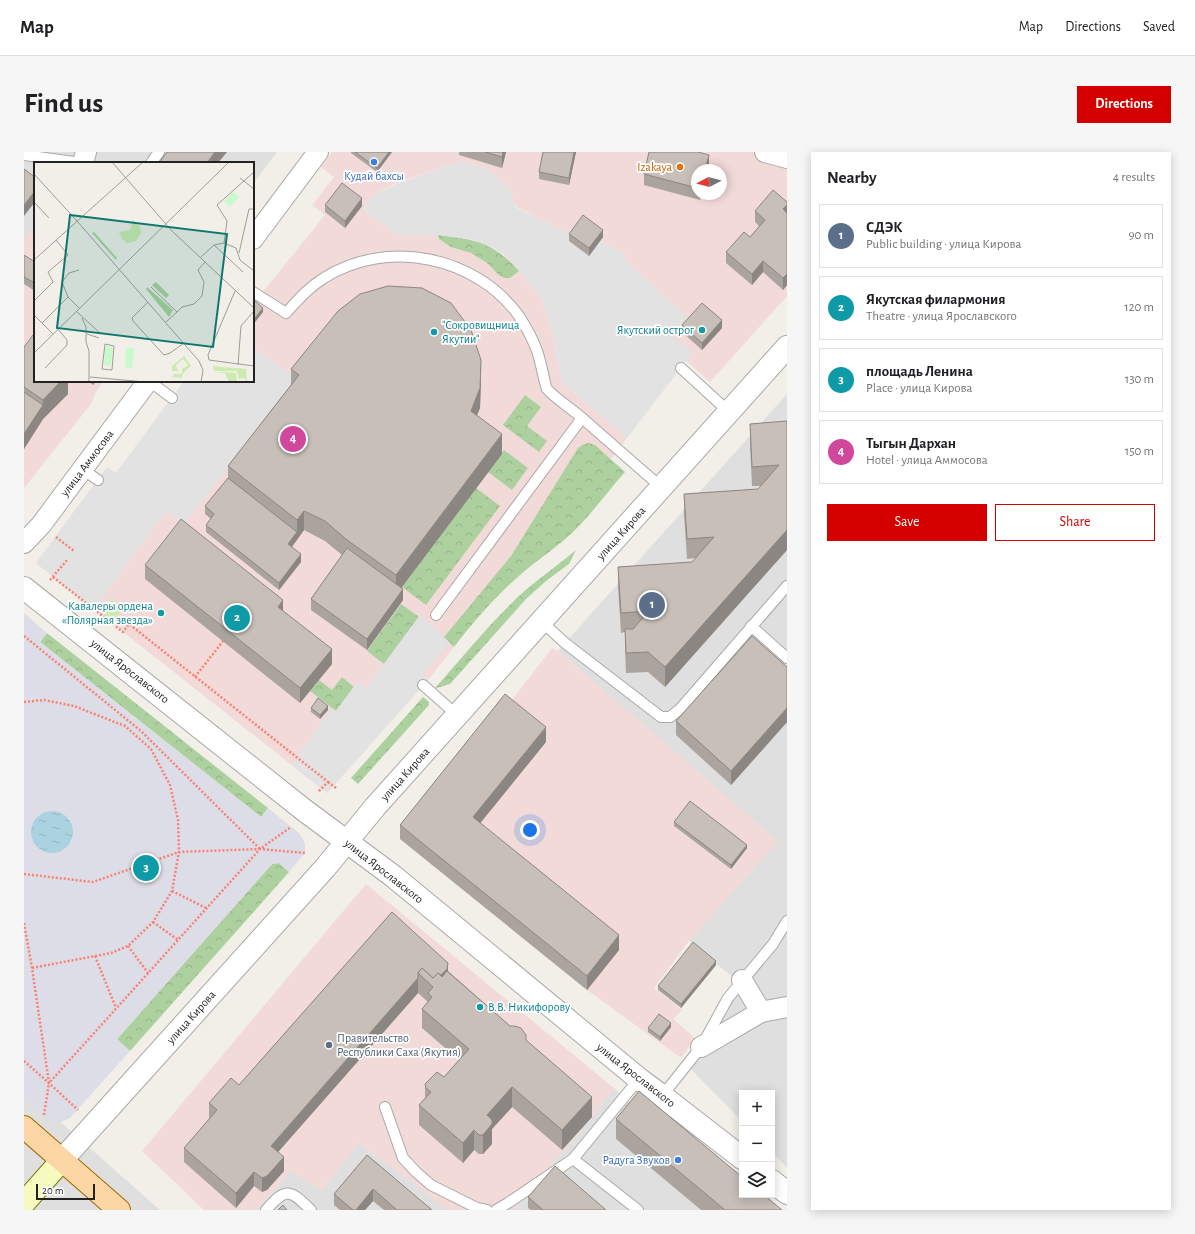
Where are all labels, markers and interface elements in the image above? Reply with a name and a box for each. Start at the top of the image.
text: Map [20,18,54,37]
text: Map [1019,20,1043,34]
text: Directions [1065,20,1121,34]
text: Saved [1143,20,1175,34]
button: Directions [1077,86,1171,123]
text: Find us [24,90,103,118]
marker: Кудай бахсы [369,157,379,167]
place label: Izakaya [637,161,672,174]
inset map [34,162,254,382]
marker: Izakaya [675,162,685,172]
north arrow [691,164,727,200]
text: Nearby [827,169,877,186]
place label: Кудай бахсы [344,170,404,183]
text: 4 results [1113,171,1155,184]
text: СДЭК [866,220,902,235]
text: 1 [839,229,843,242]
text: 90 m [1128,229,1154,242]
text: Public building · улица Кирова [866,238,1021,251]
text: Якутская филармония [866,292,1006,307]
text: 2 [838,301,844,314]
text: 120 m [1124,301,1154,314]
text: Theatre · улица Ярославского [866,310,1017,323]
place label: "Сокровищница Якутии" [442,319,520,346]
place label: Якутский острог [617,324,695,337]
marker: Якутский острог [697,325,707,335]
marker: "Сокровищница Якутии" [429,327,439,337]
text: площадь Ленина [866,364,973,379]
text: 3 [838,373,844,386]
text: 130 m [1125,373,1154,386]
text: Place · улица Кирова [866,382,972,395]
pin: 4 [280,424,306,454]
street label: улица Аммосова [58,427,117,500]
text: Тыгын Дархан [866,436,956,451]
text: 4 [838,445,844,458]
text: 150 m [1125,445,1154,458]
text: Hotel · улица Аммосова [866,454,988,467]
street label: улица Кирова [594,504,649,563]
button: Save [827,504,987,541]
button: Share [995,504,1155,541]
pin: 1 [639,590,665,620]
place label: Кавалеры ордена «Полярная звезда» [62,600,154,626]
pin: 2 [224,603,250,633]
marker: Кавалеры ордена «Полярная звезда» [156,608,166,618]
street label: улица Ярославского [87,636,172,706]
street label: улица Кирова [378,745,433,804]
your location [520,820,540,840]
street label: улица Ярославского [341,836,426,906]
pin: 3 [133,853,159,883]
street label: улица Кирова [164,988,219,1047]
place label: В.В. Никифорову [488,1001,570,1014]
marker: В.В. Никифорову [475,1002,485,1012]
place label: Правительство Республики Саха (Якутия) [337,1032,461,1059]
marker: Правительство Республики Саха (Якутия) [324,1040,334,1050]
street label: улица Ярославского [593,1040,678,1110]
map controls [739,1090,775,1198]
button: + [739,1090,775,1126]
button: − [739,1126,775,1162]
place label: Радуга Звуков [602,1154,670,1167]
marker: Радуга Звуков [673,1155,683,1165]
button: layers [739,1162,775,1198]
scale bar [36,1182,95,1201]
text: 20 m [42,1185,63,1196]

